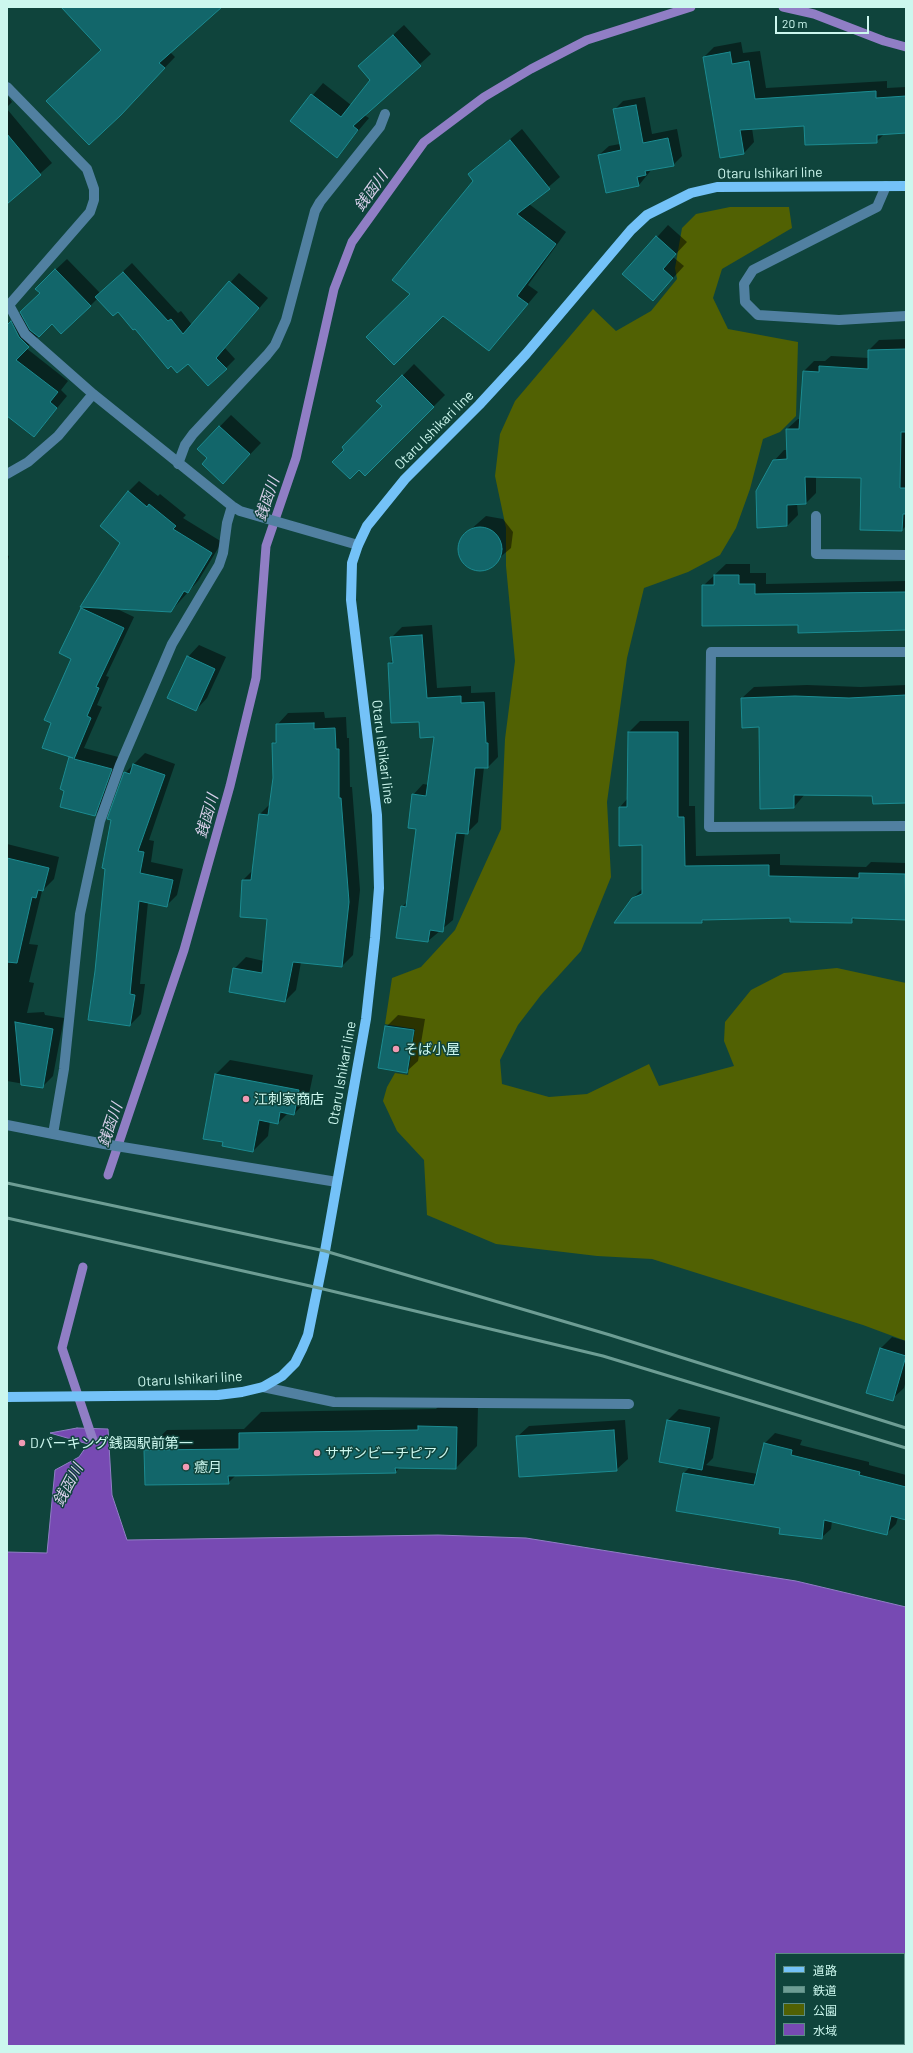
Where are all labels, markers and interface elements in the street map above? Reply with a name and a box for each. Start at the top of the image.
scale bar [777,8,871,34]
text: 20 m [782,16,808,30]
street label: Otaru Ishikari line [717,164,823,182]
water label: 銭函川 [350,168,392,214]
street label: Otaru Ishikari line [391,387,477,473]
water label: 銭函川 [251,475,283,523]
street label: Otaru Ishikari line [368,699,398,805]
water label: 銭函川 [192,792,222,840]
street label: Otaru Ishikari line [325,1020,359,1126]
place label: そば小屋 [404,1041,460,1057]
marker: そば小屋 [391,1044,401,1054]
place label: 江刺家商店 [254,1091,324,1107]
marker: 江刺家商店 [241,1094,251,1104]
water label: 銭函川 [94,1101,126,1149]
street label: Otaru Ishikari line [137,1368,243,1390]
place label: Dパーキング銭函駅前第一 [30,1435,193,1451]
marker: Dパーキング銭函駅前第一 [17,1438,27,1448]
place label: サザンビーチピアノ [325,1445,451,1461]
marker: サザンビーチピアノ [312,1448,322,1458]
place label: 癒月 [194,1459,222,1475]
water label: 銭函川 [49,1461,87,1509]
marker: 癒月 [181,1462,191,1472]
legend [775,1953,905,2045]
text: 道路 [813,1963,837,1977]
text: 鉄道 [813,1983,837,1997]
text: 公園 [813,2003,837,2017]
text: 水域 [813,2023,837,2037]

